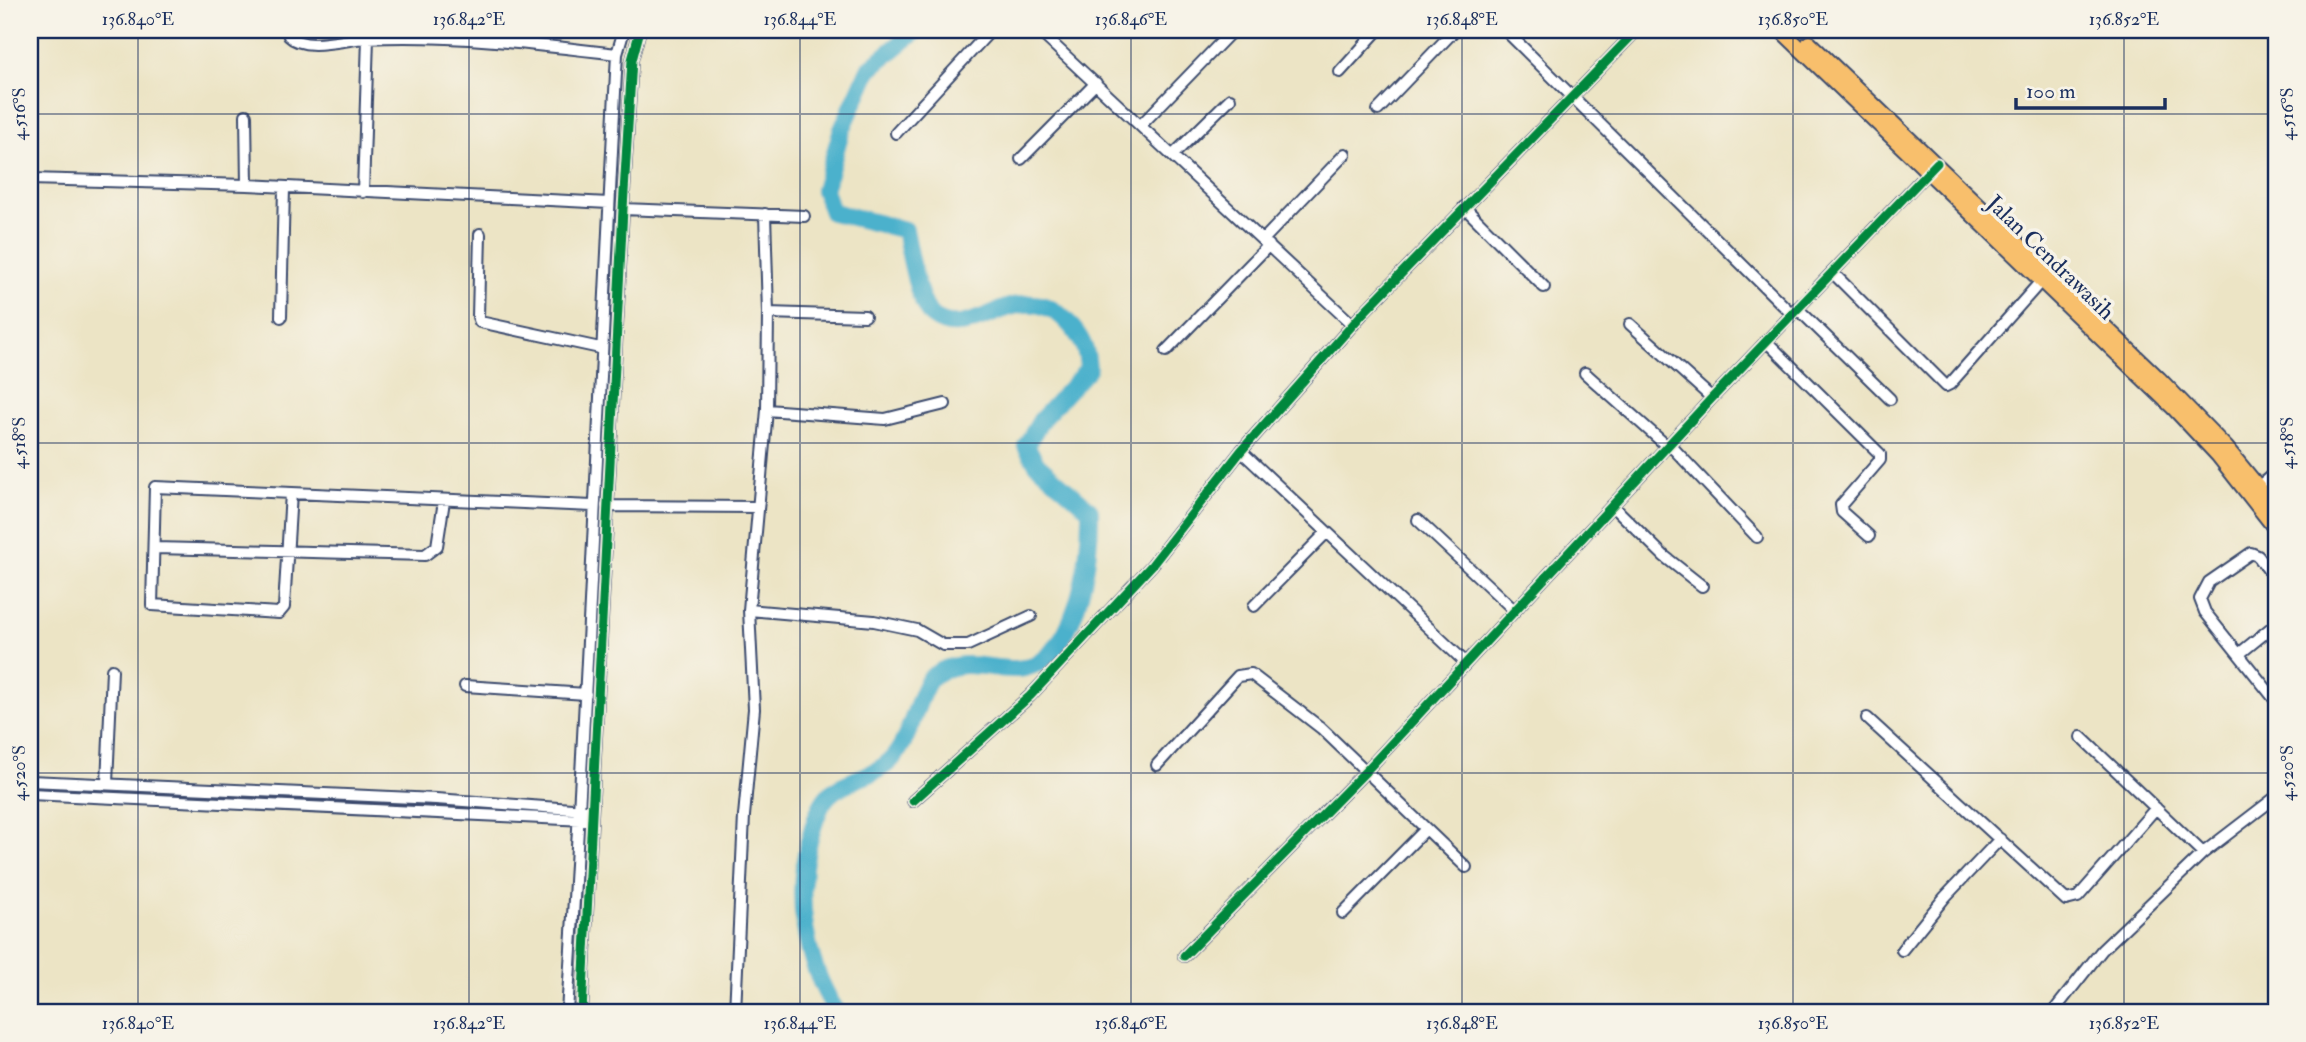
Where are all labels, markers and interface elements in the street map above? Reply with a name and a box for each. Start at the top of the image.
text: 136.840°E [102,8,174,31]
text: 136.842°E [433,8,505,31]
text: 136.844°E [763,8,837,31]
text: 136.846°E [1095,8,1167,31]
text: 136.848°E [1426,8,1498,31]
text: 136.850°E [1758,8,1828,31]
text: 136.852°E [2089,8,2159,31]
scale bar [2016,66,2164,110]
text: 100 m [2026,78,2076,105]
text: 4.516°S [8,88,31,140]
text: 4.516°S [2276,88,2299,140]
street label: Jalan Cendrawasih [1980,188,2121,326]
text: 4.518°S [8,417,31,469]
text: 4.518°S [2276,417,2299,469]
text: 4.520°S [8,745,31,801]
text: 4.520°S [2276,745,2299,801]
text: 136.840°E [102,1012,174,1035]
text: 136.842°E [433,1012,505,1035]
text: 136.844°E [763,1012,837,1035]
text: 136.846°E [1095,1012,1167,1035]
text: 136.848°E [1426,1012,1498,1035]
text: 136.850°E [1758,1012,1828,1035]
text: 136.852°E [2089,1012,2159,1035]

